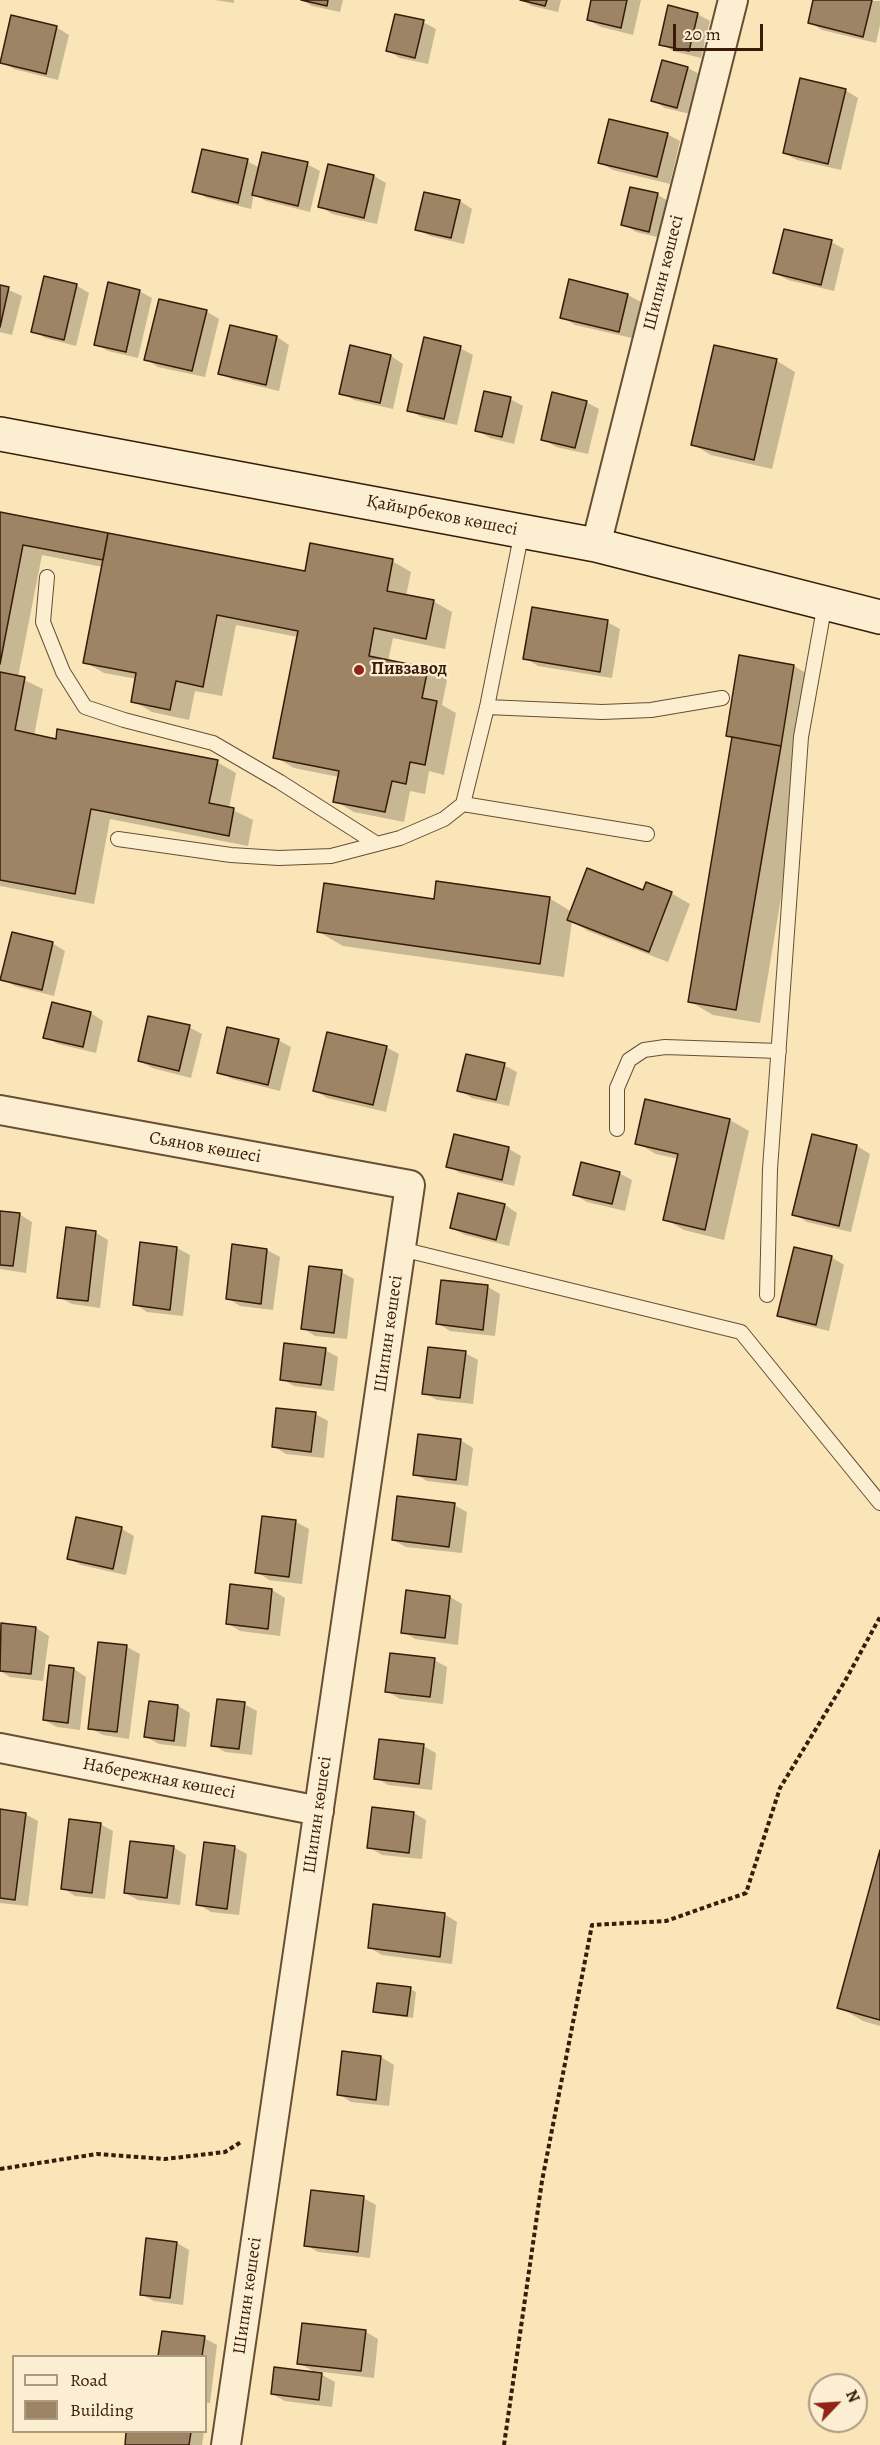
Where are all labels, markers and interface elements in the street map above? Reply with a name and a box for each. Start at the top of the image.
scale bar [676,12,766,50]
text: 20 m [684,22,721,46]
street label: Шипин көшесі [639,213,689,333]
street label: Қайырбеков көшесі [365,491,519,541]
place label: Пивзавод [371,659,447,681]
marker: Пивзавод [352,663,366,677]
street label: Сьянов көшесі [147,1128,263,1168]
street label: Шипин көшесі [370,1274,408,1394]
street label: Набережная көшесі [81,1754,237,1804]
street label: Шипин көшесі [299,1755,337,1875]
street label: Шипин көшесі [229,2236,267,2356]
legend [12,2355,207,2433]
text: Road [70,2368,107,2392]
north arrow [808,2373,868,2433]
text: N [840,2386,865,2406]
text: Building [70,2398,134,2422]

